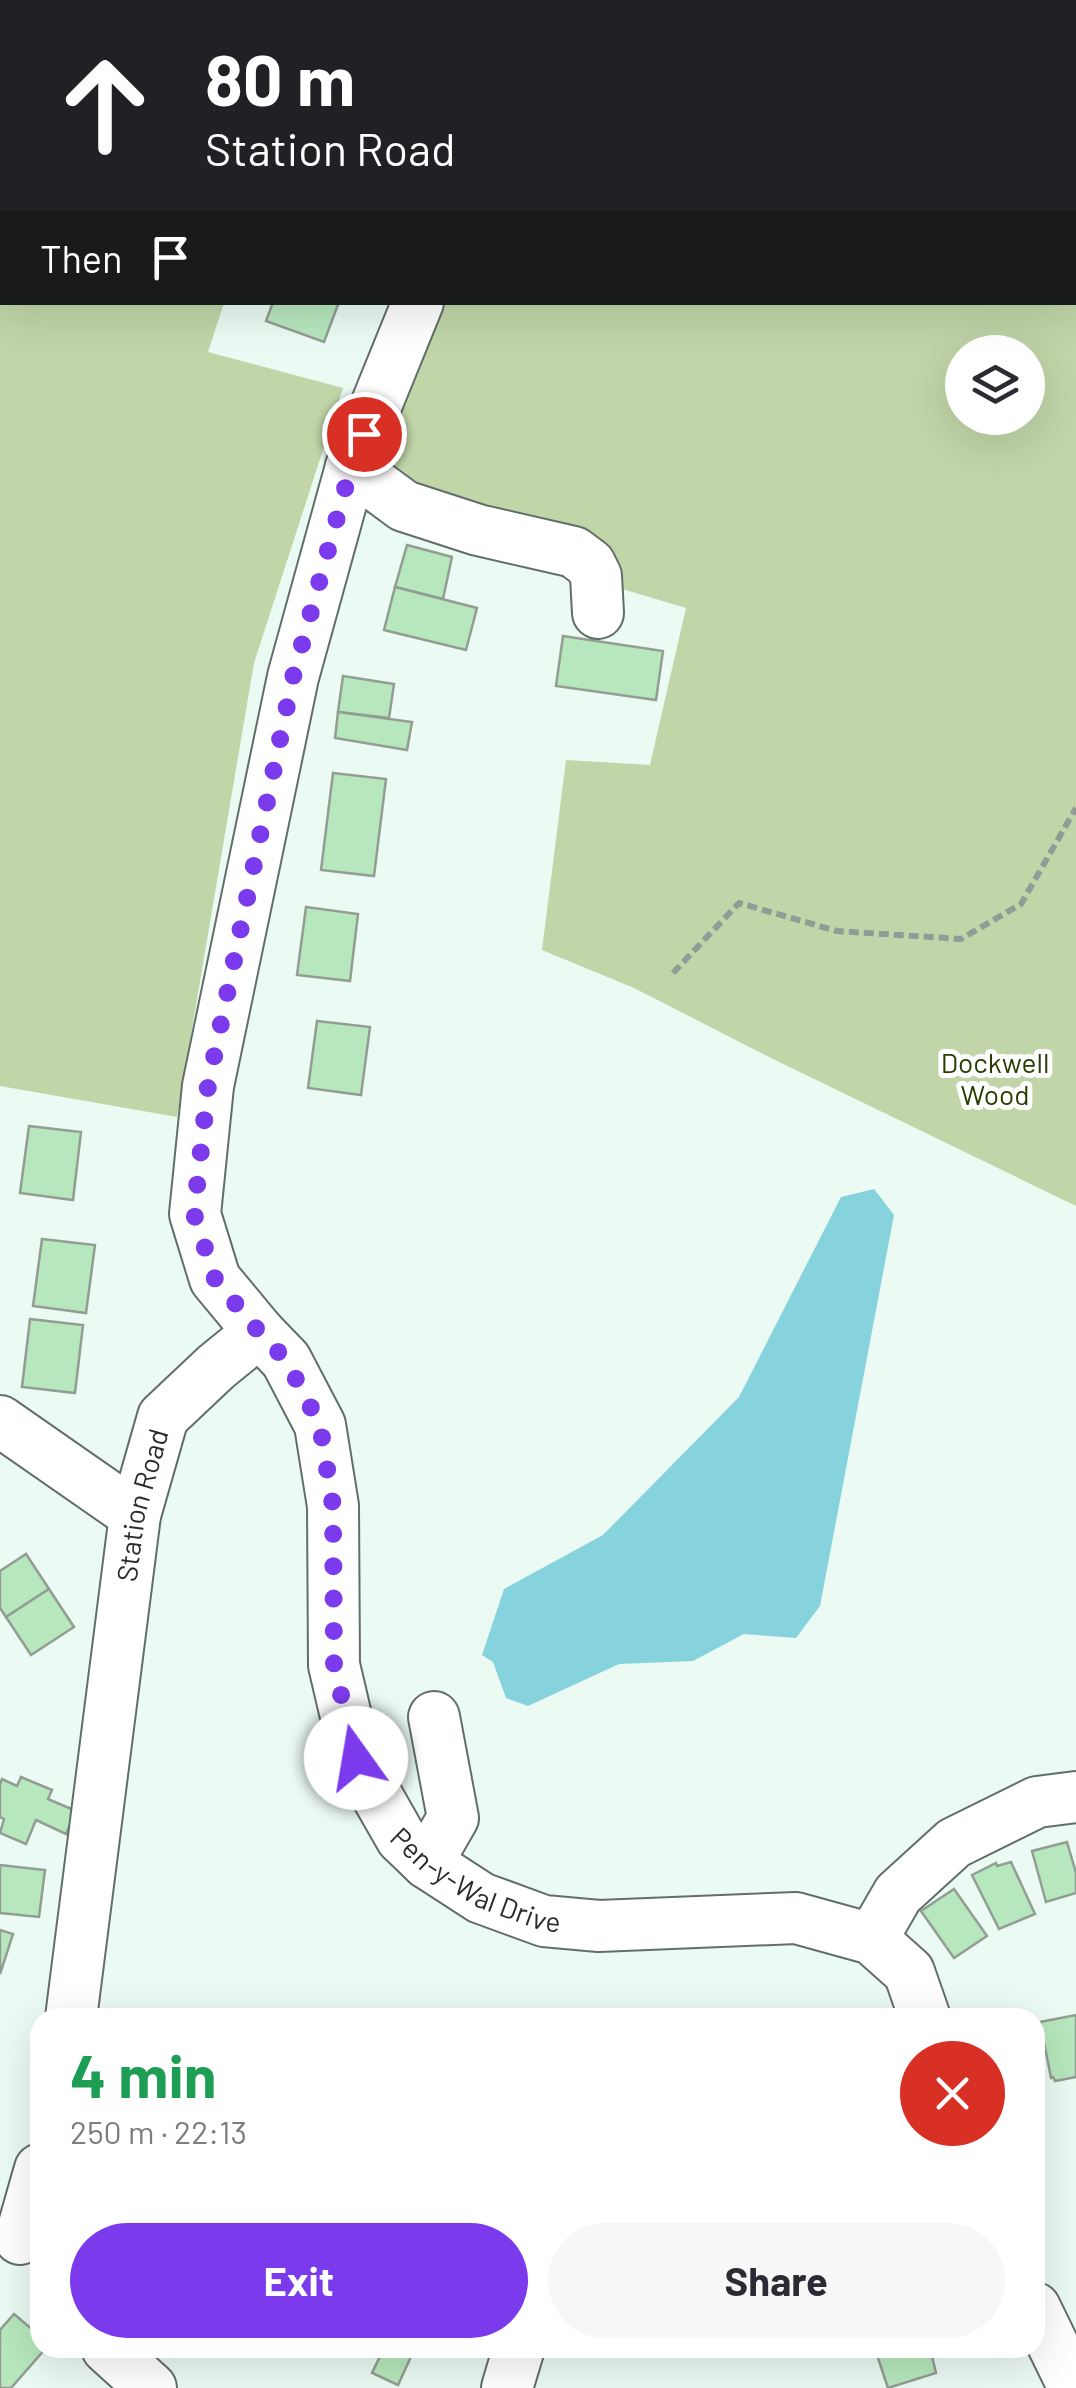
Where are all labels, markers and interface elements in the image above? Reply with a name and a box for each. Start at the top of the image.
text: 80 m [205,36,355,120]
icon: ahead [40,40,170,170]
text: Station Road [205,121,456,175]
icon: arrive [143,230,198,285]
text: Then [40,235,123,281]
map controls [945,335,1045,435]
button: layers [945,335,1045,435]
pin [322,392,407,477]
icon: arrive [337,407,392,462]
park label: Dockwell Wood [941,1045,1049,1111]
street label: Station Road [109,1425,175,1584]
position arrow [304,1706,408,1810]
street label: Pen-y-Wal Drive [384,1820,562,1938]
text: 4 min [70,2038,217,2110]
button: close [900,2041,1005,2146]
text: 250 m · 22:13 [70,2112,247,2150]
button: Exit [70,2223,528,2338]
button: Share [548,2223,1005,2338]

